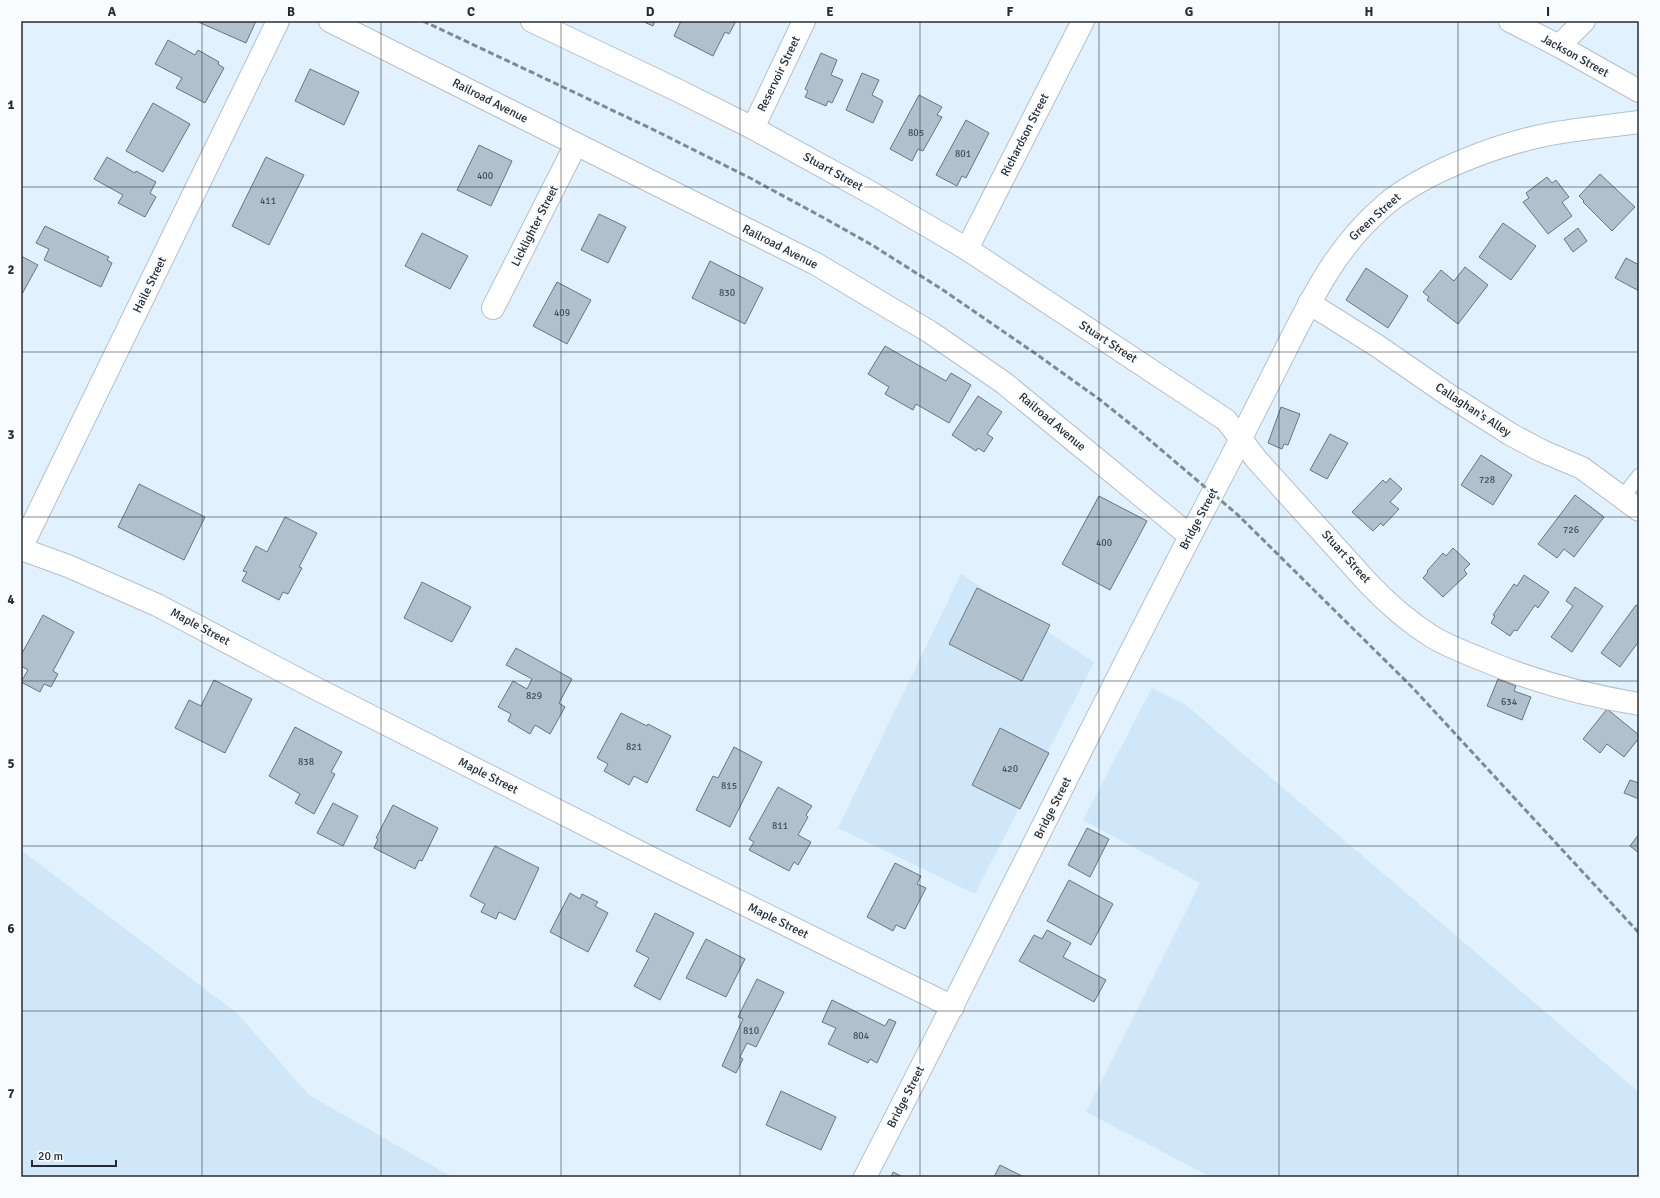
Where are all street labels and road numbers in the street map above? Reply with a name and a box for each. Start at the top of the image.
street label: Jackson Street [1539,31,1611,81]
street label: Reservoir Street [754,34,804,114]
street label: Railroad Avenue [450,75,530,127]
street label: Richardson Street [998,91,1052,179]
street label: Stuart Street [800,149,866,195]
street label: Licklighter Street [508,183,562,269]
street label: Green Street [1346,190,1404,244]
street label: Railroad Avenue [740,221,820,273]
street label: Haile Street [130,254,170,316]
street label: Stuart Street [1076,318,1140,366]
street label: Callaghan's Alley [1432,380,1514,440]
street label: Railroad Avenue [1015,390,1089,454]
street label: Bridge Street [1177,486,1221,552]
street label: Stuart Street [1318,527,1374,587]
street label: Maple Street [168,605,232,649]
street label: Maple Street [455,754,521,798]
street label: Bridge Street [1031,774,1075,842]
street label: Maple Street [745,900,811,942]
street label: Bridge Street [884,1063,928,1131]

